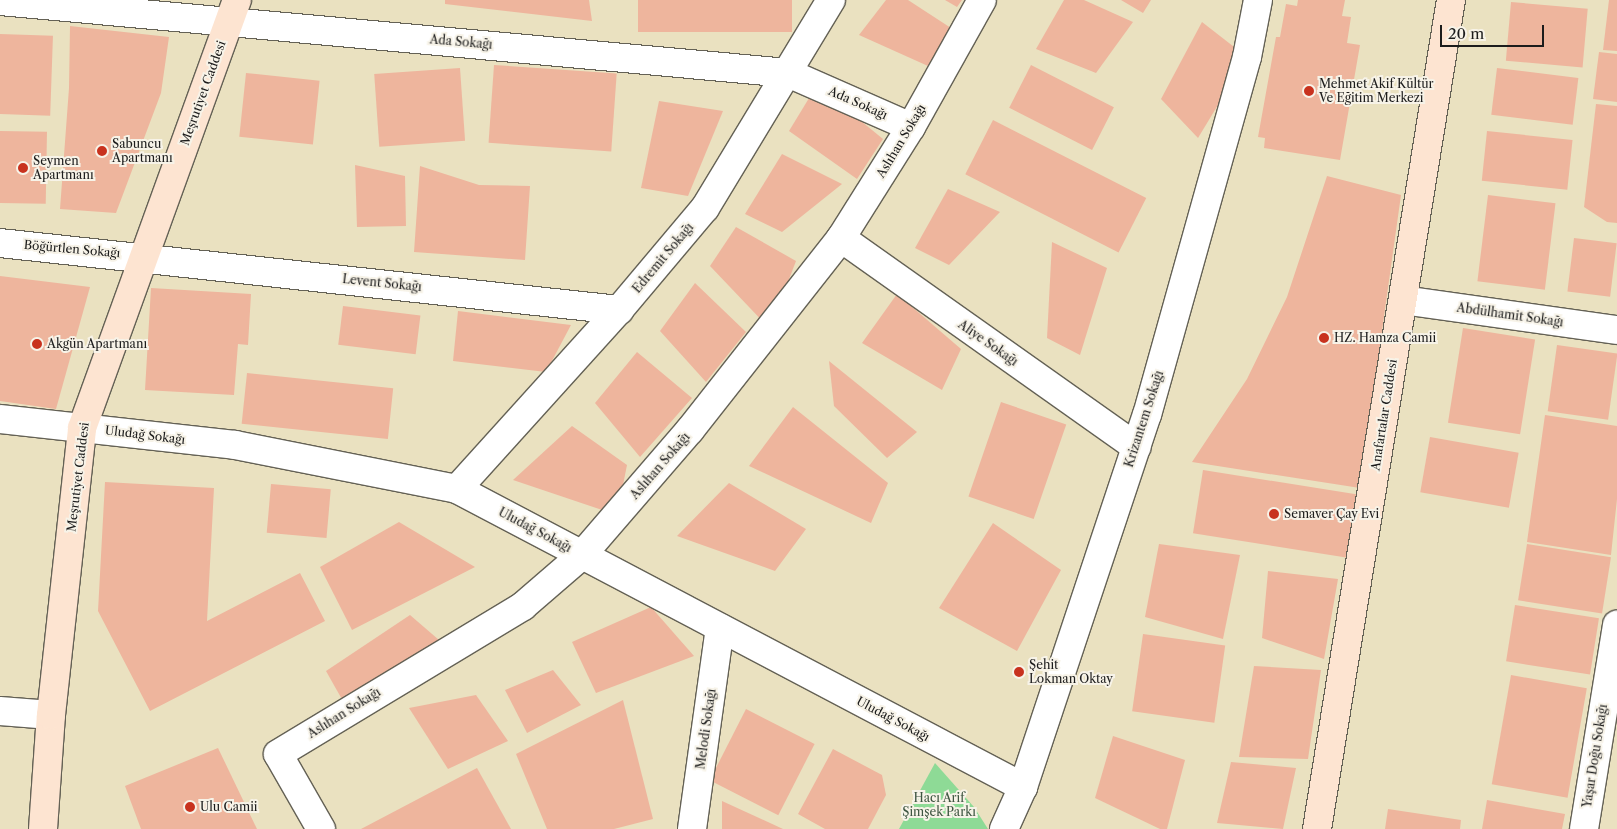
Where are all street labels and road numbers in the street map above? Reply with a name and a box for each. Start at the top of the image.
street label: Ada Sokağı [429,32,493,52]
street label: Meşrutiyet Caddesi [177,39,229,147]
street label: Ada Sokağı [826,84,890,122]
street label: Aslıhan Sokağı [873,102,929,180]
street label: Edremit Sokağı [630,220,696,296]
street label: Böğürtlen Sokağı [23,238,121,260]
street label: Levent Sokağı [342,272,422,294]
street label: Abdülhamit Sokağı [1456,300,1564,330]
street label: Aliye Sokağı [955,317,1021,369]
street label: Anafartalar Caddesi [1368,358,1400,472]
street label: Krizantem Sokağı [1122,369,1166,469]
street label: Meşrutiyet Caddesi [64,421,92,533]
street label: Uludağ Sokağı [104,423,186,447]
street label: Aslıhan Sokağı [627,430,693,502]
street label: Uludağ Sokağı [496,505,574,555]
street label: Aslıhan Sokağı [305,685,383,741]
street label: Melodi Sokağı [693,688,719,770]
street label: Uludağ Sokağı [854,694,932,744]
street label: Yaşar Doğu Sokağı [1580,703,1610,809]

